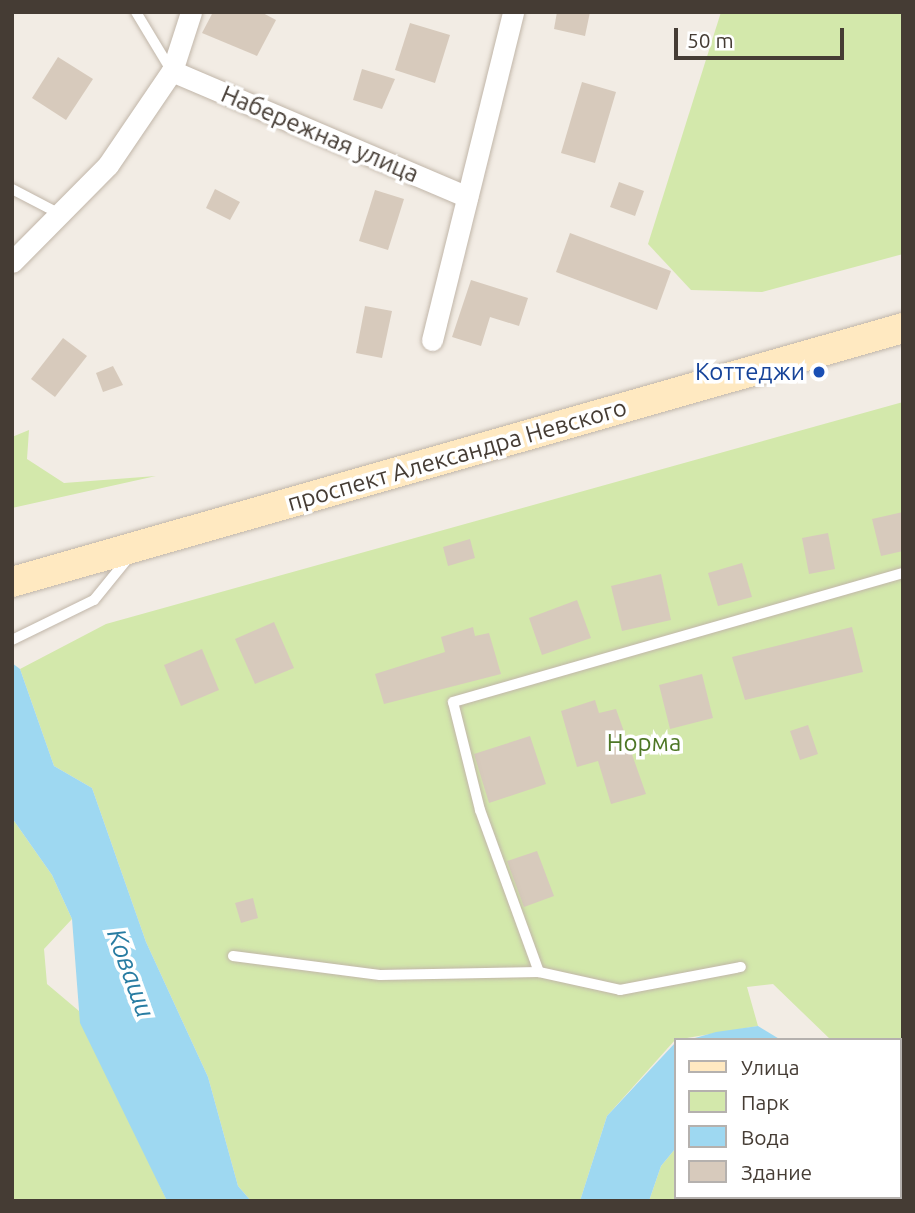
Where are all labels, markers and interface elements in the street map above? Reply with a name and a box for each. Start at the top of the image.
scale bar [677,14,847,58]
text: 50 m [687,28,734,52]
street label: Набережная улица [217,79,423,189]
place label: Коттеджи [695,358,805,386]
marker: Коттеджи [811,364,827,380]
street label: проспект Александра Невского [284,393,630,517]
park label: Норма [607,729,681,757]
water label: Коваши [101,924,161,1022]
legend [674,1038,901,1199]
text: Улица [741,1055,799,1079]
text: Парк [741,1090,789,1114]
text: Вода [741,1125,790,1149]
text: Здание [741,1160,812,1184]

